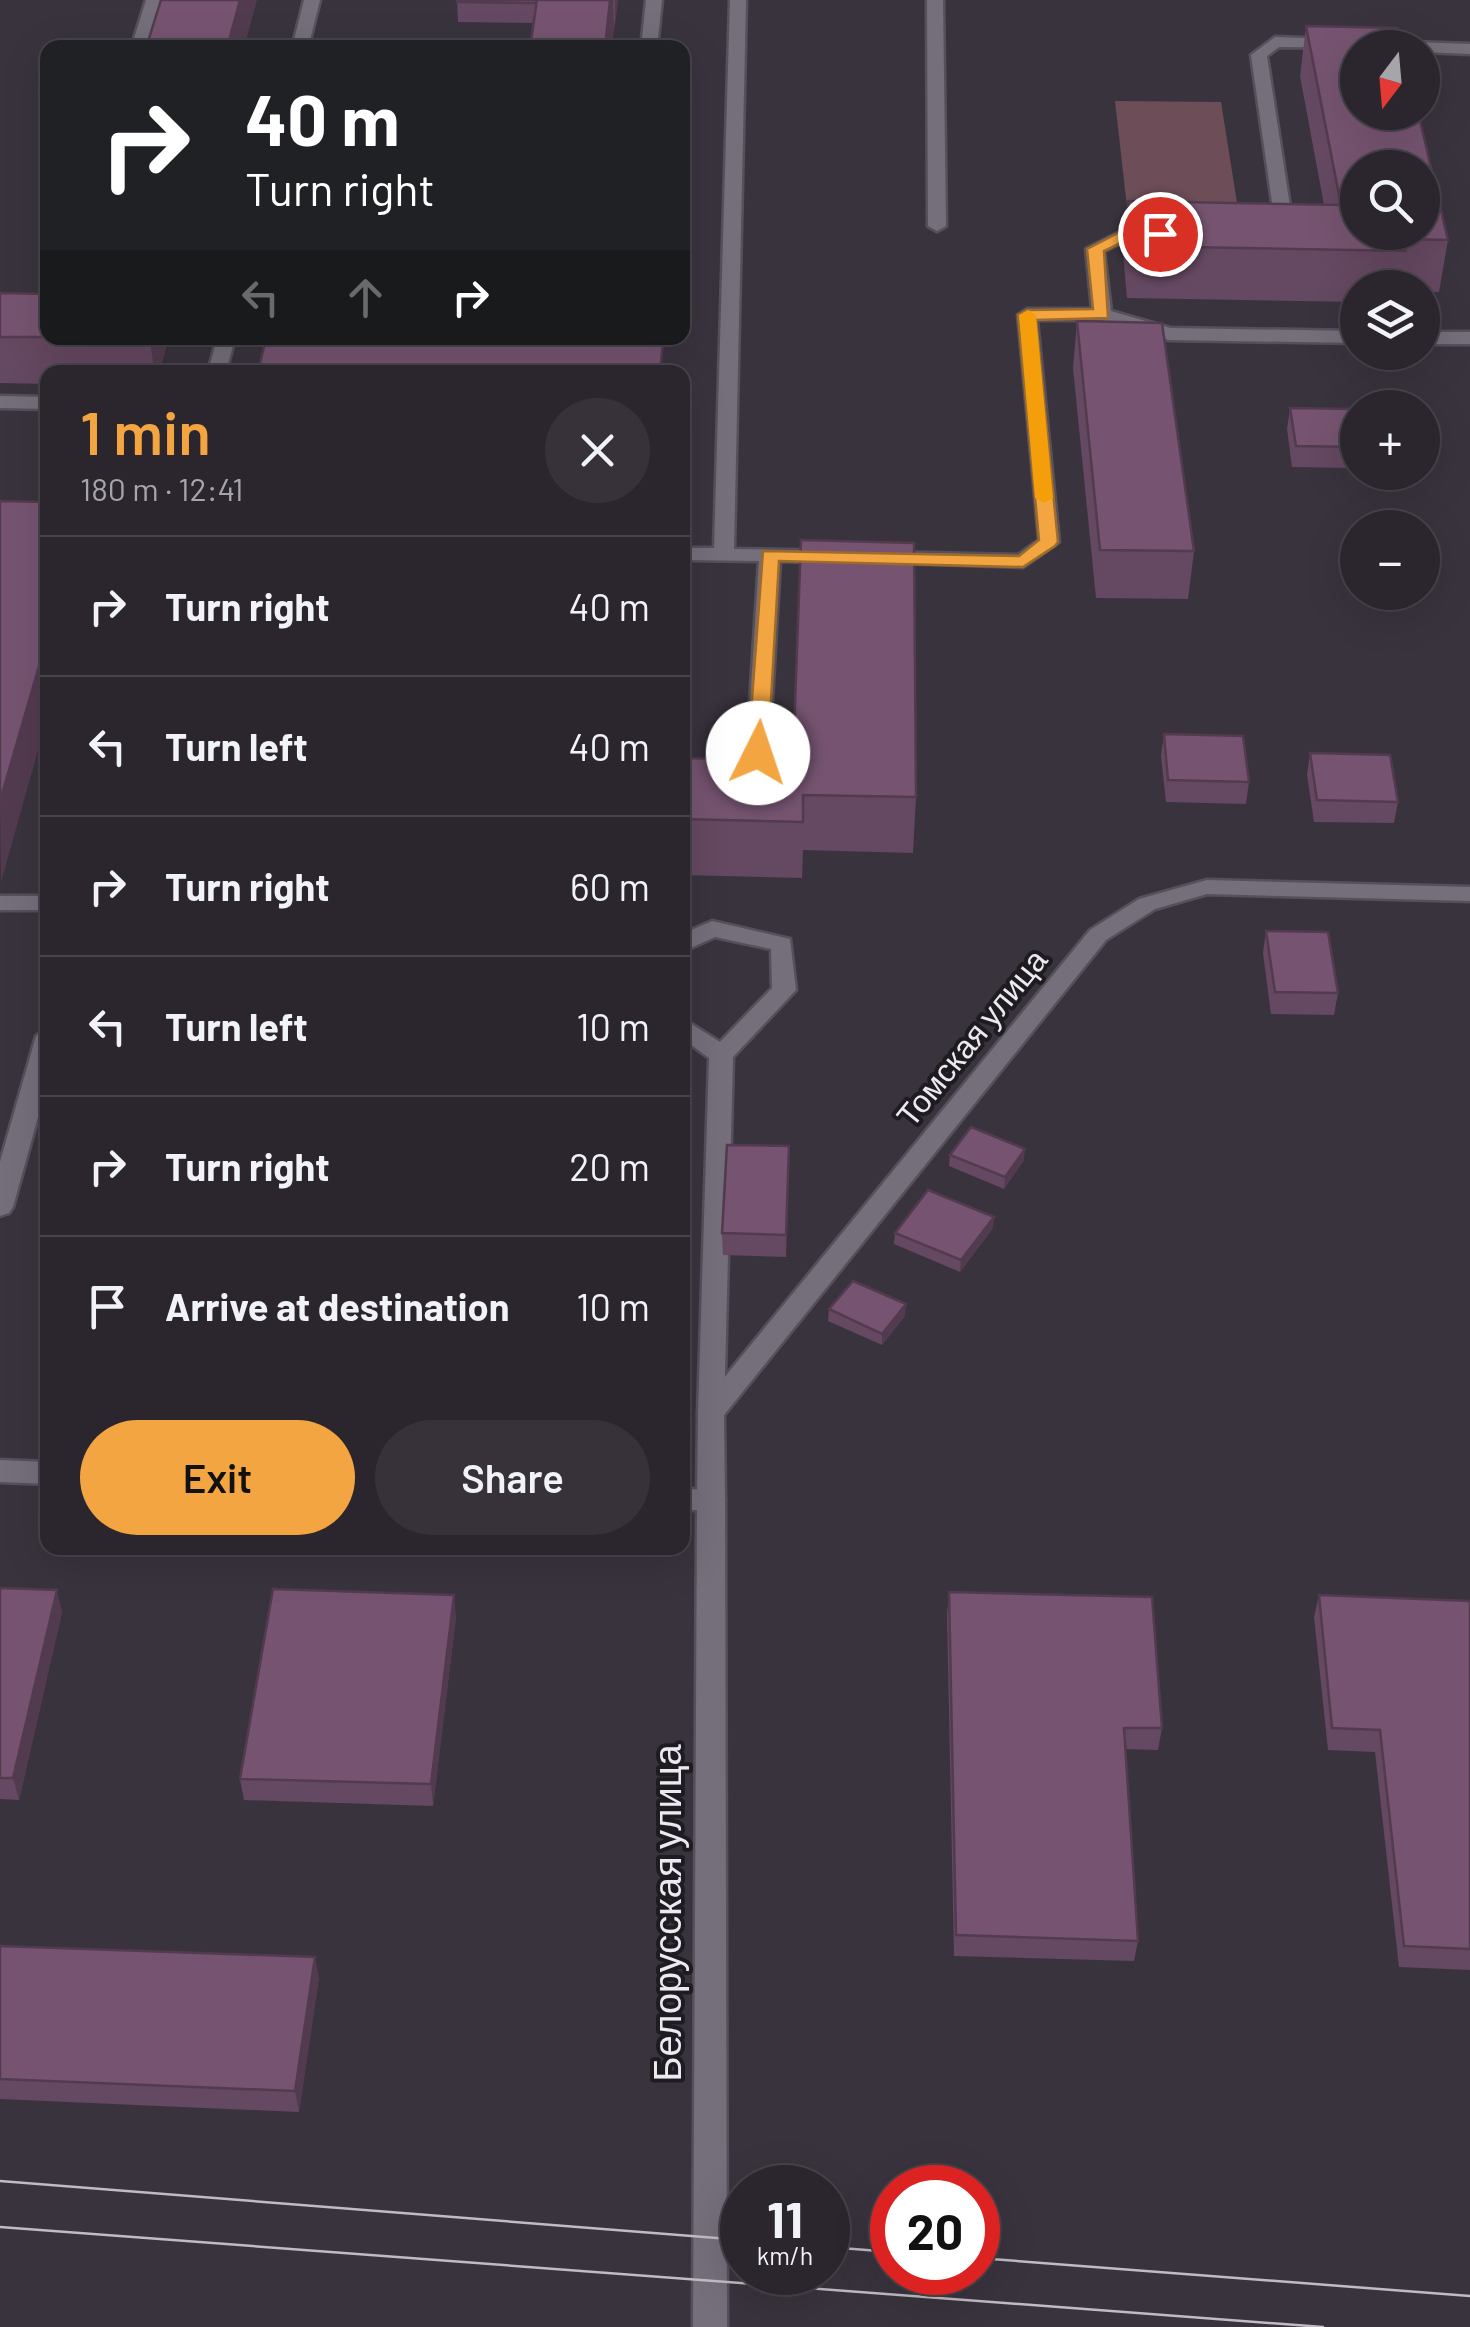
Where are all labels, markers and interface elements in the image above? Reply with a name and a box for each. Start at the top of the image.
north arrow [1340,30,1440,130]
map controls [1340,30,1440,610]
text: 40 m [245,76,400,160]
icon: right [80,80,210,210]
button: search [1340,150,1440,250]
text: Turn right [245,161,435,215]
pin [1118,192,1203,277]
icon: arrive [1133,207,1188,262]
icon: left [233,270,288,325]
icon: ahead [338,270,393,325]
icon: right [443,270,498,325]
button: layers [1340,270,1440,370]
button: + [1340,390,1440,490]
text: 1 min [80,395,211,467]
button: close [545,398,650,503]
text: 180 m · 12:41 [80,469,243,507]
button: − [1340,510,1440,610]
icon: right [80,579,135,634]
text: Turn right [165,583,330,629]
text: 40 m [569,583,650,629]
position arrow [706,701,810,805]
icon: left [80,719,135,774]
text: Turn left [165,723,308,769]
text: 40 m [569,723,650,769]
icon: right [80,859,135,914]
text: Turn right [165,863,330,909]
text: 60 m [570,863,650,909]
street label: Томская улица [887,940,1054,1134]
icon: left [80,999,135,1054]
text: Turn left [165,1003,308,1049]
text: 10 m [576,1003,650,1049]
icon: right [80,1139,135,1194]
text: Turn right [165,1143,330,1189]
text: 20 m [569,1143,650,1189]
icon: arrive [80,1279,135,1334]
text: Arrive at destination [165,1283,510,1329]
text: 10 m [576,1283,650,1329]
button: Exit [80,1420,355,1535]
button: Share [375,1420,650,1535]
street label: Белорусская улица [643,1744,689,2082]
speed limit sign: 20 [870,2165,1000,2295]
text: 11 [767,2188,803,2248]
text: km/h [757,2240,813,2270]

